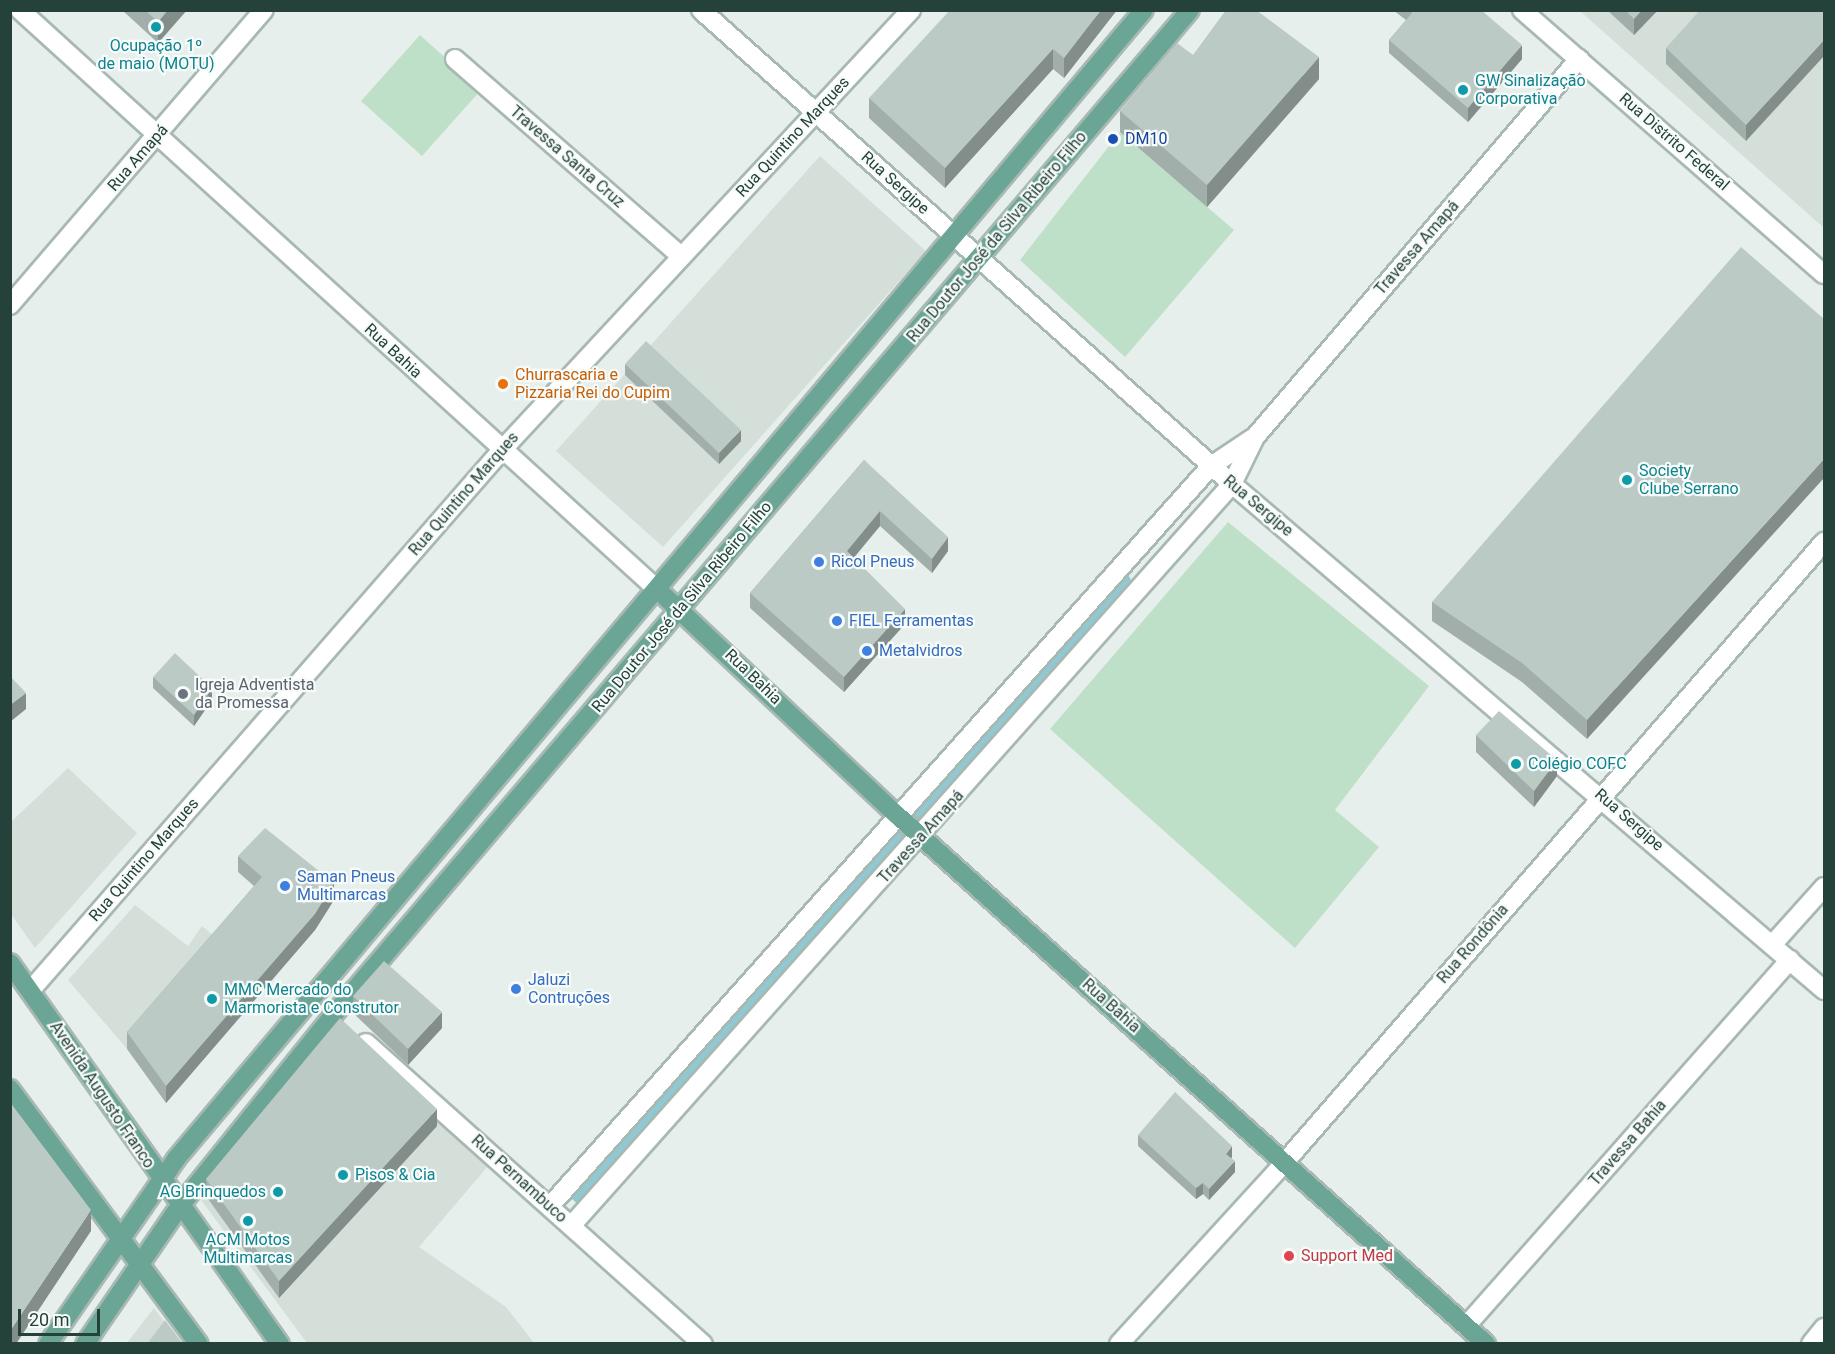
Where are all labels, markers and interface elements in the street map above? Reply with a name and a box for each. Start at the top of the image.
marker: Ocupação 1º de maio (MOTU) [149,20,163,34]
place label: Ocupação 1º de maio (MOTU) [98,36,214,74]
place label: GW Sinalização Corporativa [1475,71,1586,109]
street label: Rua Quintino Marques [732,73,854,201]
marker: GW Sinalização Corporativa [1456,83,1470,97]
street label: Rua Distrito Federal [1615,89,1733,195]
street label: Travessa Santa Cruz [506,102,628,212]
street label: Rua Amapá [104,121,172,195]
street label: Rua Doutor José da Silva Ribeiro Filho [903,128,1091,346]
place label: DM10 [1125,129,1167,149]
marker: DM10 [1106,132,1120,146]
street label: Rua Sergipe [857,147,933,219]
street label: Travessa Amapá [1371,197,1463,299]
street label: Rua Bahia [360,320,426,382]
place label: Churrascaria e Pizzaria Rei do Cupim [515,365,670,403]
marker: Churrascaria e Pizzaria Rei do Cupim [496,377,510,391]
street label: Rua Quintino Marques [405,428,523,560]
place label: Society Clube Serrano [1639,461,1739,499]
street label: Rua Sergipe [1219,471,1297,541]
marker: Society Clube Serrano [1620,473,1634,487]
street label: Rua Doutor José da Silva Ribeiro Filho [588,498,776,716]
place label: Ricol Pneus [831,552,915,572]
marker: Ricol Pneus [812,555,826,569]
place label: FIEL Ferramentas [849,611,974,631]
marker: FIEL Ferramentas [830,614,844,628]
place label: Metalvidros [879,641,963,661]
marker: Metalvidros [860,644,874,658]
street label: Rua Bahia [721,645,785,709]
place label: Igreja Adventista da Promessa [195,675,314,713]
marker: Igreja Adventista da Promessa [176,687,190,701]
place label: Colégio COFC [1528,754,1627,774]
marker: Colégio COFC [1509,757,1523,771]
street label: Rua Sergipe [1591,785,1667,855]
street label: Travessa Amapá [874,786,968,888]
street label: Rua Quintino Marques [85,794,203,926]
place label: Saman Pneus Multimarcas [297,867,395,905]
marker: Saman Pneus Multimarcas [278,879,292,893]
street label: Rua Rondônia [1433,900,1513,988]
place label: Jaluzi Contruções [528,970,610,1008]
street label: Rua Bahia [1078,975,1144,1037]
place label: MMC Mercado do Marmorista e Construtor [224,980,399,1018]
marker: Jaluzi Contruções [509,982,523,996]
marker: MMC Mercado do Marmorista e Construtor [205,992,219,1006]
street label: Avenida Augusto Franco [46,1018,158,1172]
street label: Travessa Bahia [1585,1096,1671,1190]
street label: Rua Pernambuco [467,1131,571,1227]
place label: Pisos & Cia [355,1165,436,1185]
marker: Pisos & Cia [336,1168,350,1182]
place label: AG Brinquedos [160,1182,266,1202]
marker: AG Brinquedos [271,1185,285,1199]
marker: ACM Motos Multimarcas [241,1214,255,1228]
place label: ACM Motos Multimarcas [203,1230,293,1268]
place label: Support Med [1301,1246,1393,1266]
marker: Support Med [1282,1249,1296,1263]
scale bar [21,1297,104,1335]
text: 20 m [29,1309,69,1330]

